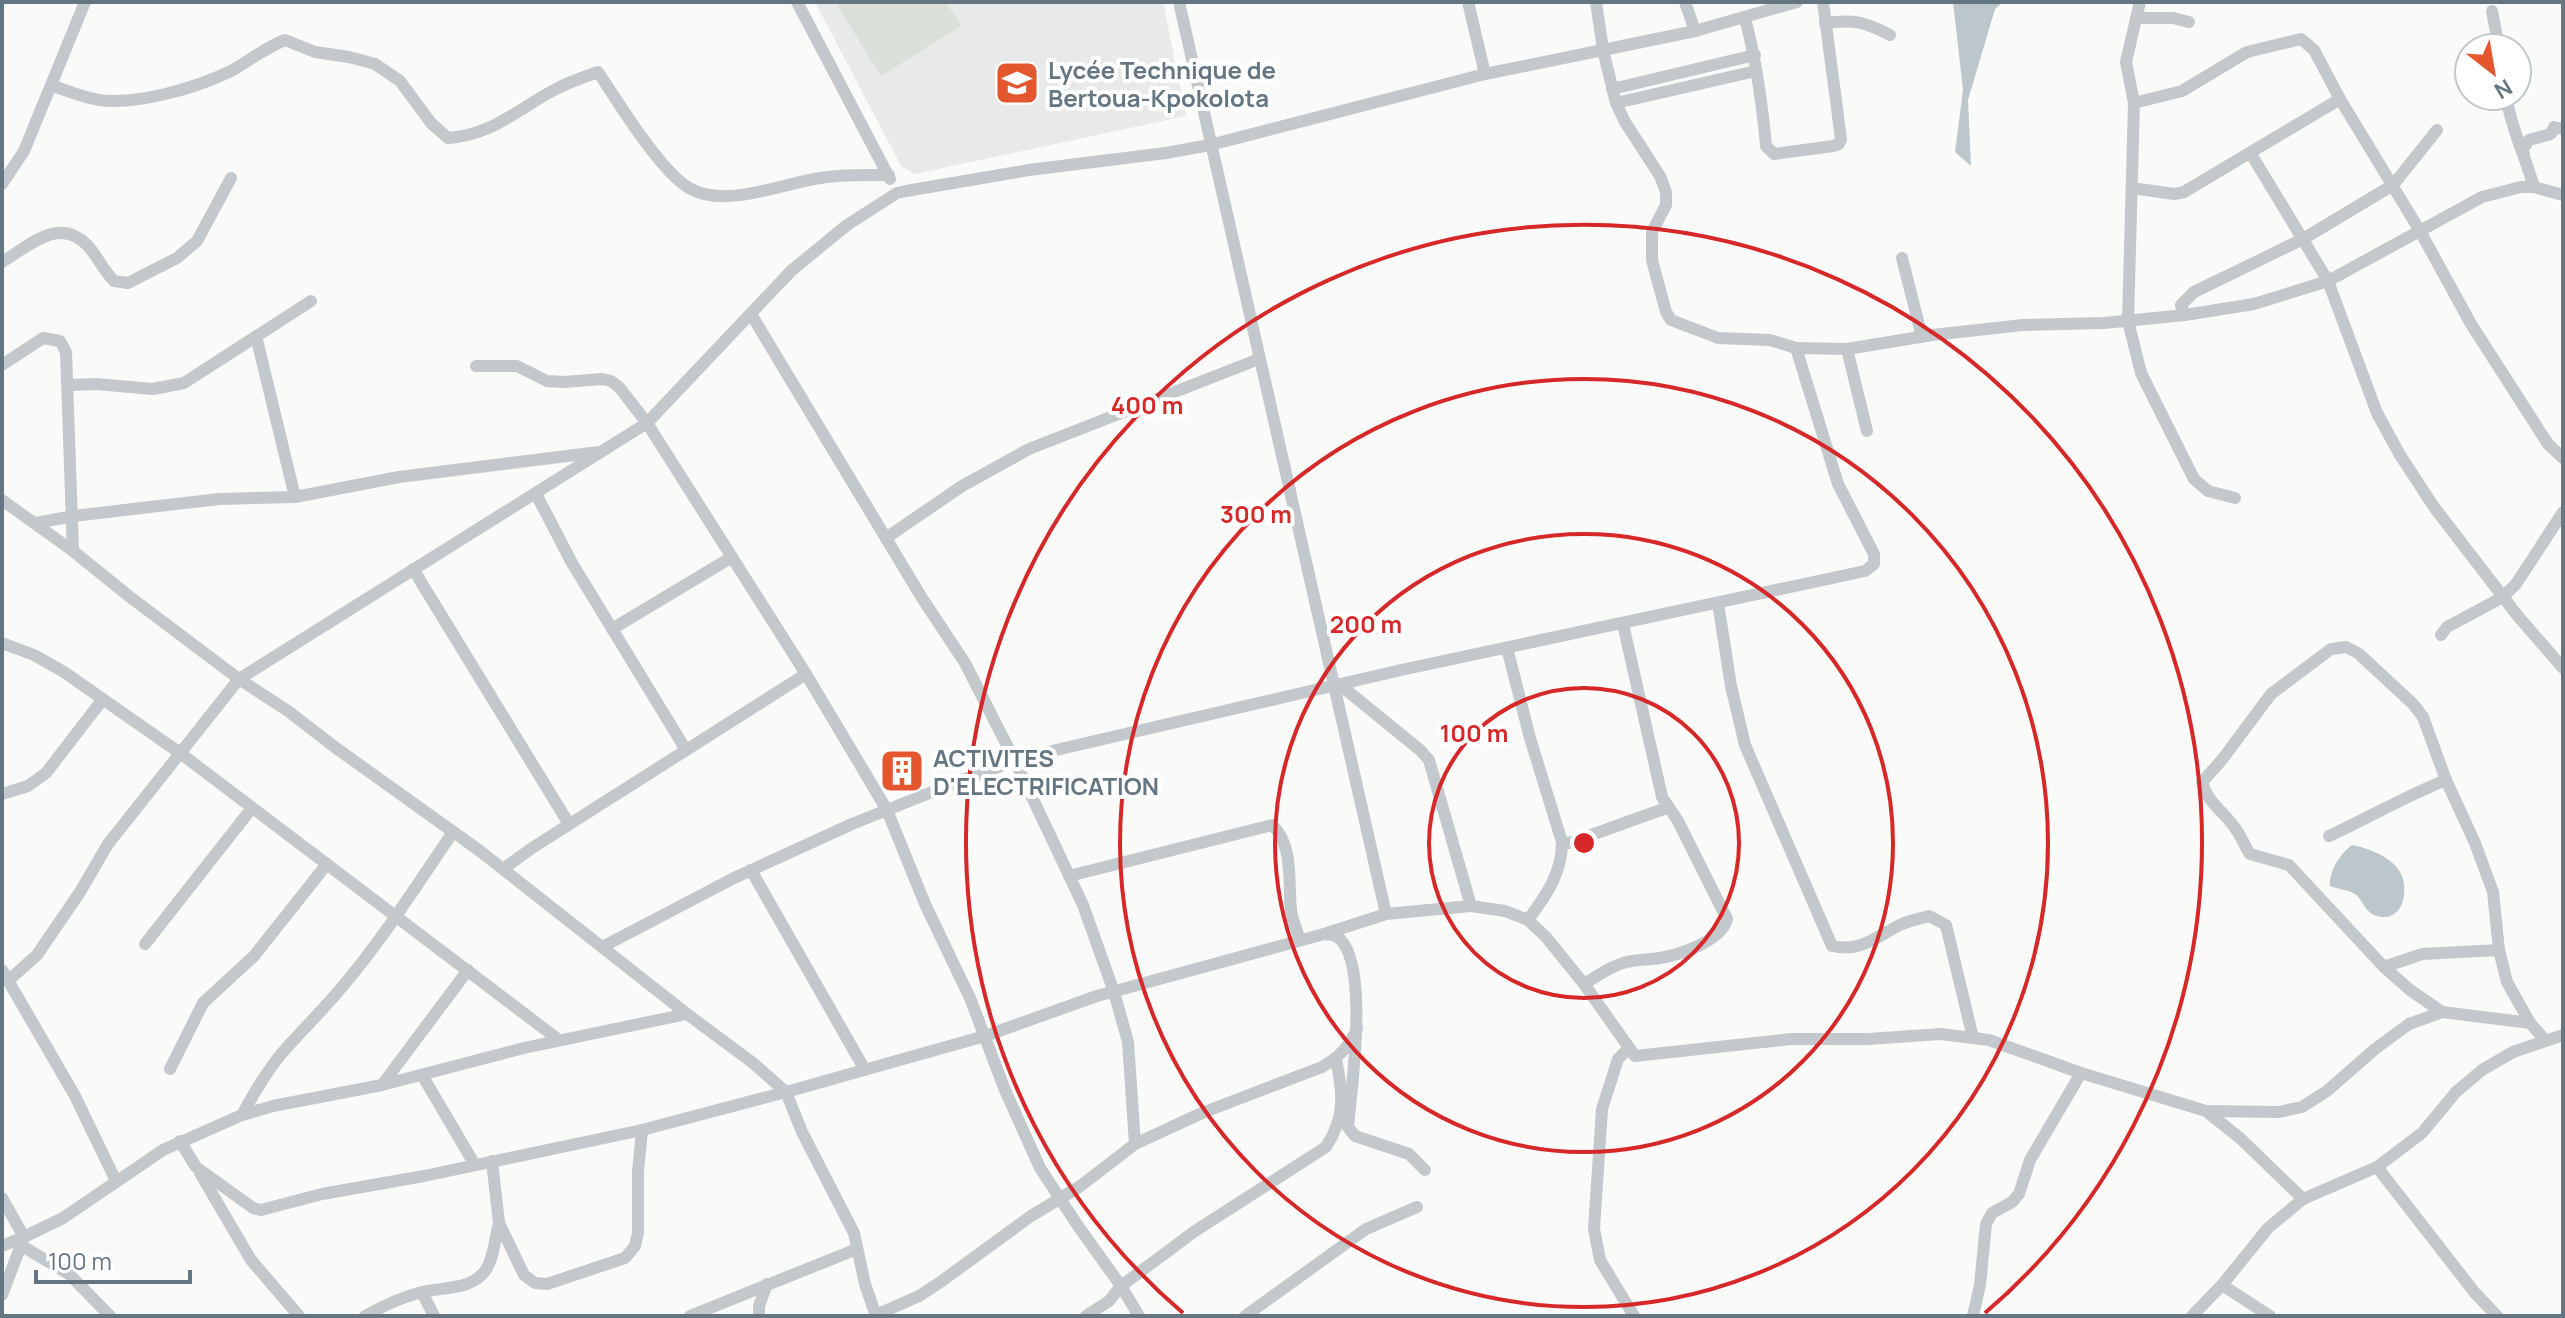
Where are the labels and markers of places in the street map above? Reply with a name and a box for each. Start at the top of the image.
place label: Lycée Technique de Bertoua-Kpokolota [1048,53,1276,114]
school or university icon: Lycée Technique de Bertoua-Kpokolota [993,59,1041,107]
place label: ACTIVITES D'ELECTRIFICATION [933,741,1159,802]
building icon: ACTIVITES D'ELECTRIFICATION [878,747,926,795]
centre of rings [1570,829,1598,857]

